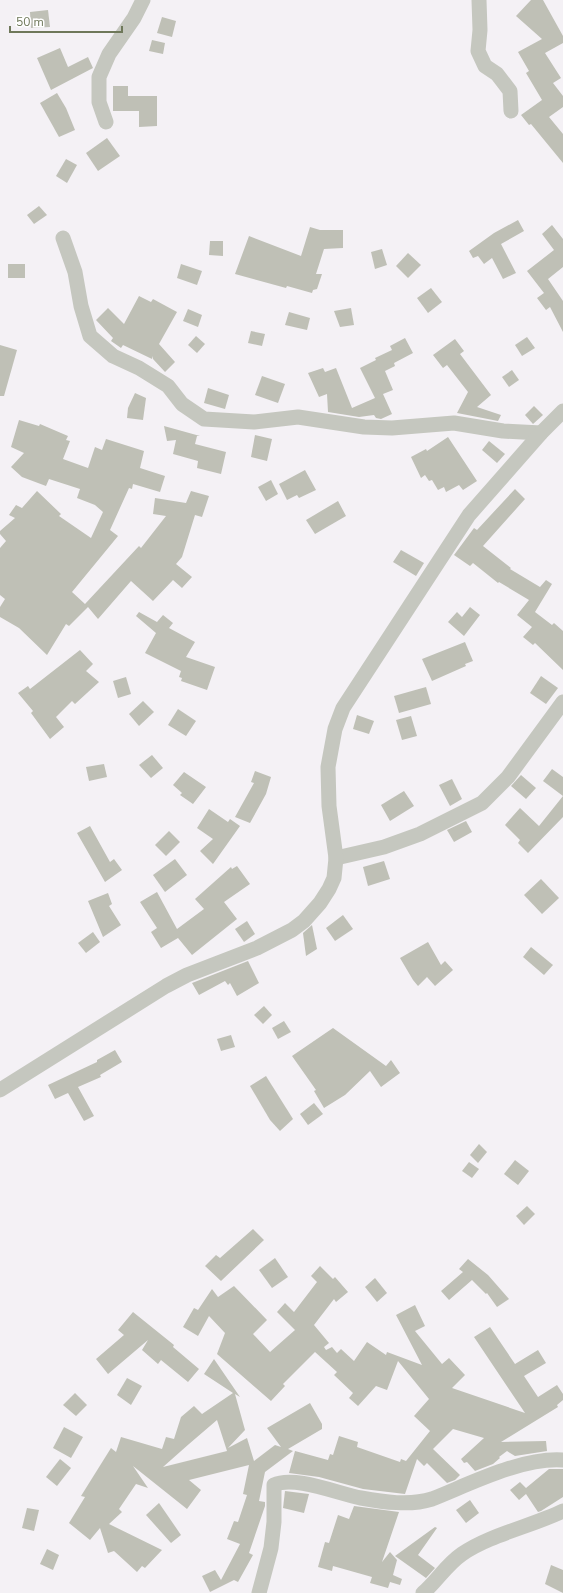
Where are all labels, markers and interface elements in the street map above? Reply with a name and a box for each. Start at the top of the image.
scale bar [10,8,122,34]
text: 50 m [16,14,44,30]

